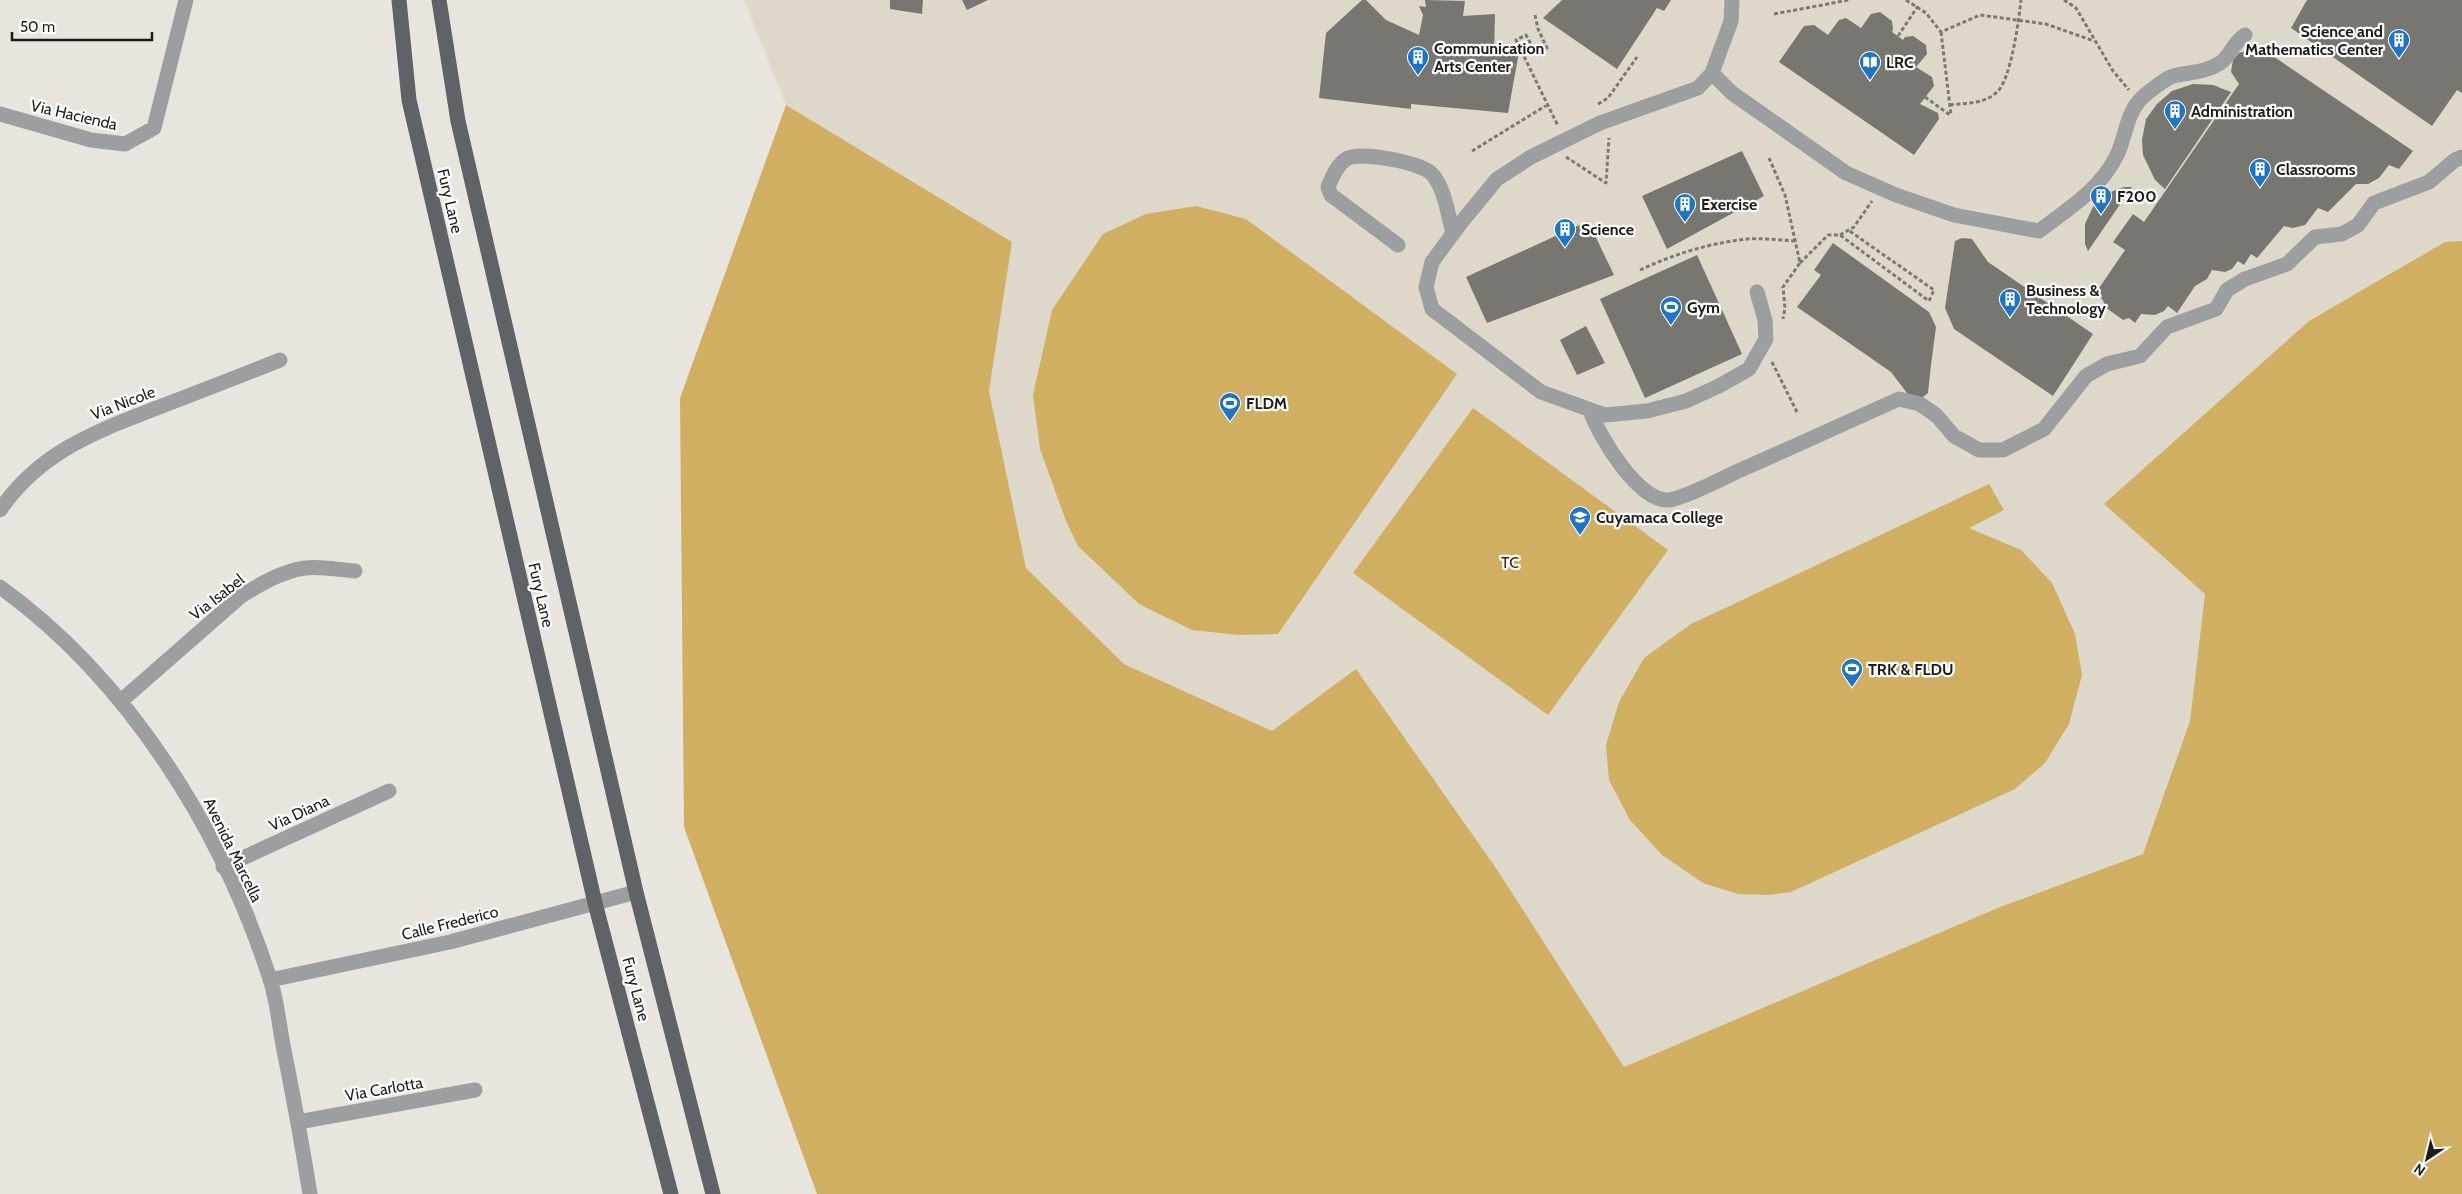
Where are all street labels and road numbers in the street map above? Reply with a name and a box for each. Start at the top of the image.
street label: Via Hacienda [29,96,119,134]
street label: Fury Lane [433,167,467,235]
street label: Via Nicole [88,382,158,424]
street label: Fury Lane [524,561,558,629]
street label: Via Isabel [186,570,248,624]
street label: Via Diana [266,791,332,835]
street label: Avenida Marcella [200,795,267,906]
street label: Calle Frederico [400,902,500,944]
street label: Fury Lane [618,955,654,1023]
street label: Via Carlotta [344,1073,425,1105]

